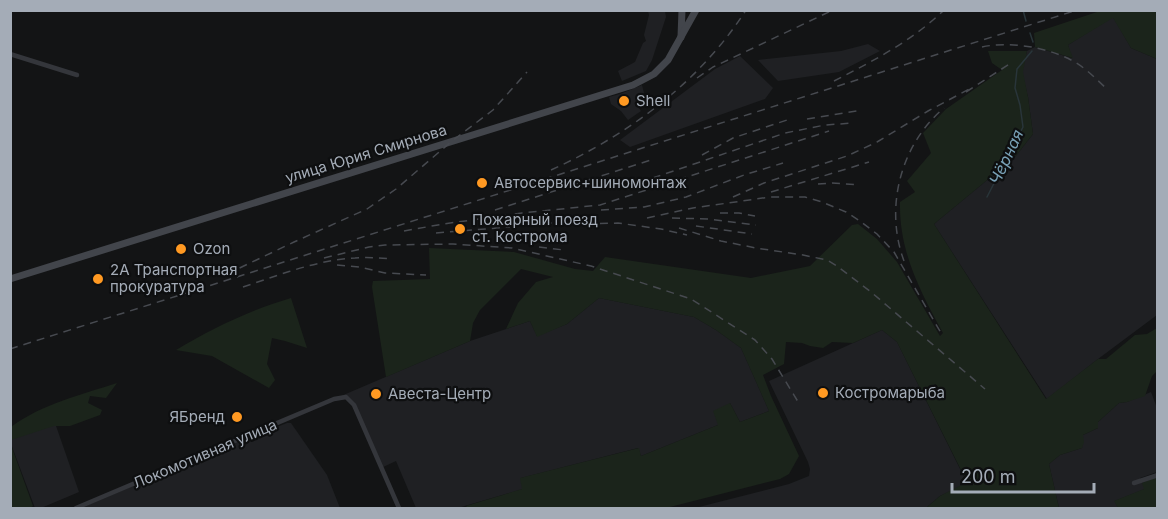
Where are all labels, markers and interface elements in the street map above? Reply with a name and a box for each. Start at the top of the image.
place label: Shell [636,91,671,110]
marker: Shell [617,94,631,108]
street label: улица Юрия Смирнова [283,120,449,187]
water label: Чёрная [985,126,1027,188]
place label: Автосервис+шиномонтаж [494,173,687,192]
marker: Автосервис+шиномонтаж [475,176,489,190]
place label: Пожарный поезд ст. Кострома [472,210,598,246]
marker: Пожарный поезд ст. Кострома [453,222,467,236]
place label: Ozon [193,239,230,258]
marker: Ozon [174,242,188,256]
place label: 2А Транспортная прокуратура [110,260,238,296]
marker: 2А Транспортная прокуратура [91,272,105,286]
place label: Костромарыба [835,383,945,402]
place label: Авеста-Центр [388,384,491,403]
marker: Костромарыба [816,386,830,400]
marker: Авеста-Центр [369,387,383,401]
place label: ЯБренд [169,407,225,426]
marker: ЯБренд [230,410,244,424]
street label: Локомотивная улица [130,415,280,492]
scale bar [952,456,1094,494]
text: 200 m [961,466,1016,487]

